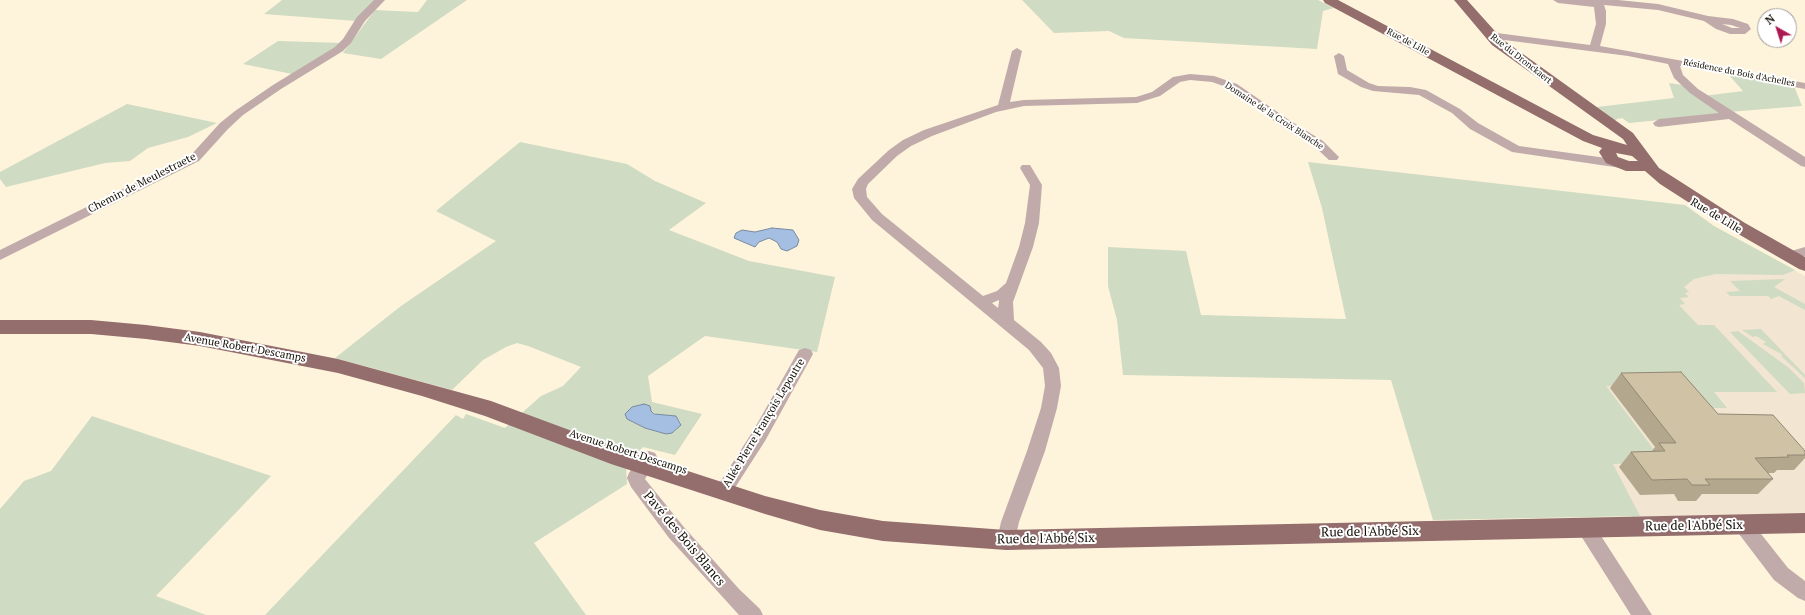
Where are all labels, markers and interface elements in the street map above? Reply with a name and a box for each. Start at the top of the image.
north arrow [1757,8,1797,48]
text: N [1762,11,1778,28]
street label: Rue de Lille [1385,26,1431,58]
street label: Rue du Dronckaert [1488,32,1554,86]
street label: Résidence du Bois d'Achelles [1682,57,1796,89]
street label: Domaine de la Croix Blanche [1223,80,1325,152]
street label: Chemin de Meulestraete [86,150,198,216]
street label: Rue de Lille [1688,196,1744,236]
street label: Avenue Robert Descamps [183,331,307,365]
street label: Allée Pierre François Lepoutre [720,356,808,490]
street label: Avenue Robert Descamps [567,427,689,477]
street label: Pavé des Bois Blancs [640,489,728,589]
street label: Rue de l'Abbé Six [1645,517,1743,535]
street label: Rue de l'Abbé Six [1321,523,1419,541]
street label: Rue de l'Abbé Six [997,530,1095,548]

